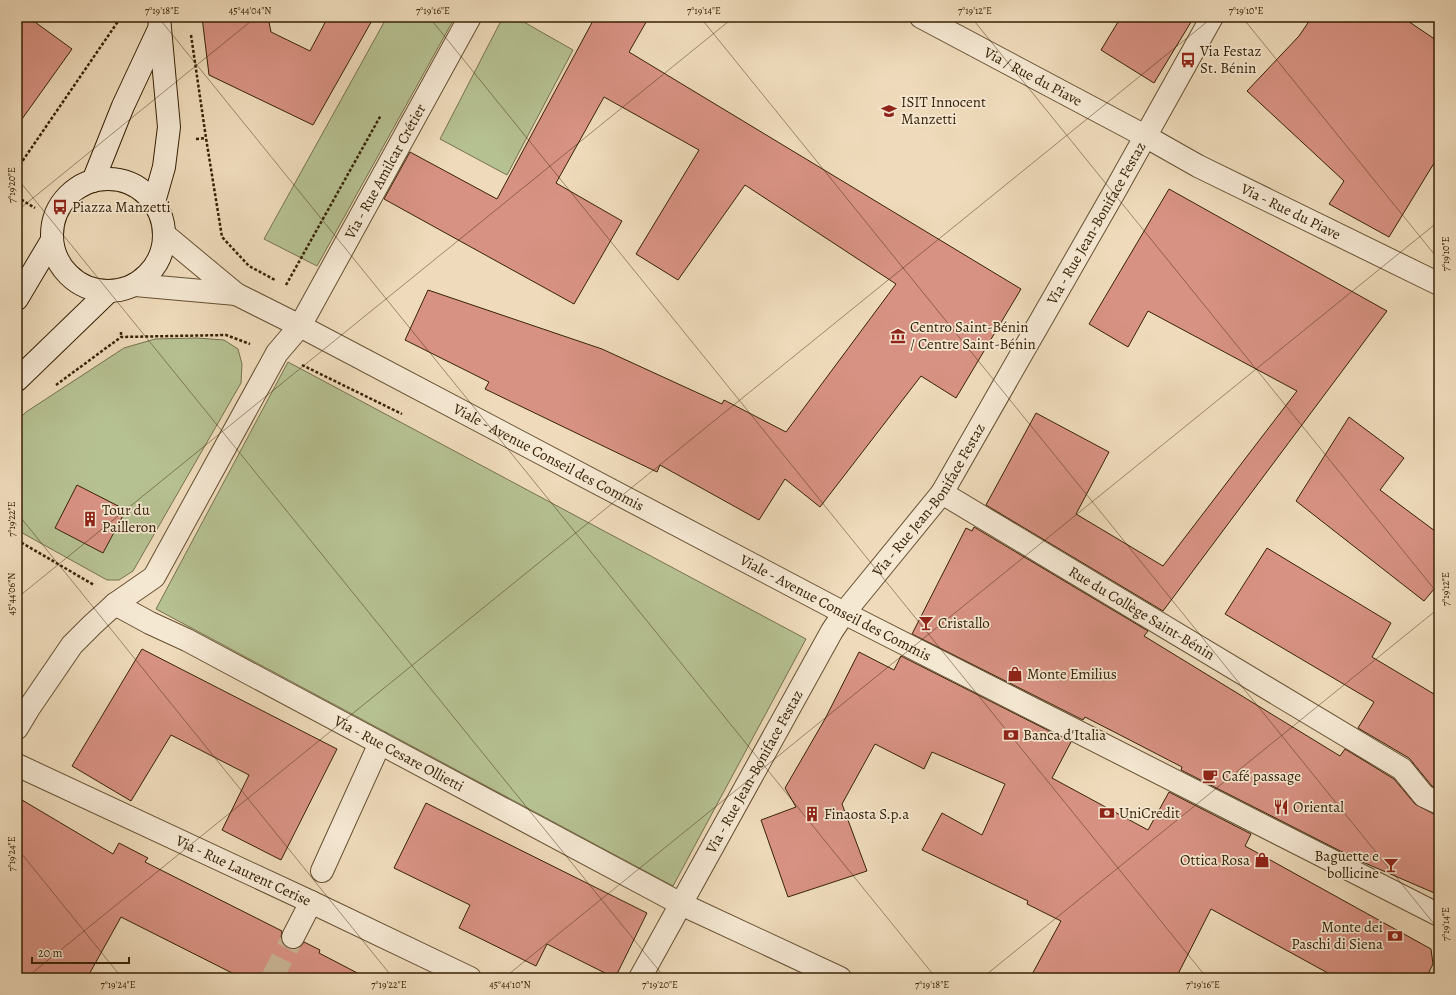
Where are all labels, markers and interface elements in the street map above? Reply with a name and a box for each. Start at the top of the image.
text: 7°19'18"E [145,4,179,17]
text: 45°44'04"N [229,4,271,17]
text: 7°19'16"E [416,4,450,17]
text: 7°19'14"E [687,4,721,17]
text: 7°19'12"E [958,4,992,17]
text: 7°19'10"E [1229,4,1263,17]
place label: Via Festaz St. Bénin [1199,41,1261,78]
street label: Via / Rue du Piave [980,42,1086,111]
bus stop icon: Via Festaz St. Bénin [1179,51,1197,69]
place label: ISIT Innocent Manzetti [901,92,986,129]
street label: Via - Rue Amilcar Crétier [339,100,430,243]
school or university icon: ISIT Innocent Manzetti [880,102,898,120]
street label: Via - Rue Jean-Boniface Festaz [1042,138,1150,309]
text: 7°19'20"E [5,167,18,203]
street label: Via - Rue du Piave [1237,178,1344,245]
place label: Piazza Manzetti [72,197,171,217]
bus stop icon: Piazza Manzetti [51,198,69,216]
text: 7°19'10"E [1439,237,1452,271]
place label: Centro Saint-Bénin / Centre Saint-Bénin [910,317,1036,354]
museum icon: Centro Saint-Bénin / Centre Saint-Bénin [889,327,907,345]
street label: Viale - Avenue Conseil des Commis [449,398,648,516]
street label: Via - Rue Jean-Boniface Festaz [867,419,990,582]
place label: Tour du Pailleron [102,500,157,537]
text: 7°19'22"E [5,501,18,537]
building icon: Tour du Pailleron [81,510,99,528]
street label: Viale - Avenue Conseil des Commis [735,549,935,666]
street label: Rue du Collège Saint-Bénin [1065,561,1219,664]
text: 7°19'12"E [1439,572,1452,606]
text: 45°44'06"N [5,573,18,615]
place label: Cristallo [938,613,990,633]
bar icon: Cristallo [917,614,935,632]
place label: Monte Emilius [1027,664,1117,684]
shop icon: Monte Emilius [1006,665,1024,683]
street label: Via - Rue Jean-Boniface Festaz [700,686,808,858]
street label: Via - Rue Cesare Ollietti [330,710,467,796]
place label: Banca d'Italia [1023,725,1106,745]
bank icon: Banca d'Italia [1002,726,1020,744]
place label: Café passage [1222,766,1301,786]
cafe icon: Café passage [1201,767,1219,785]
place label: Oriental [1293,797,1344,817]
restaurant icon: Oriental [1272,798,1290,816]
place label: UniCredit [1119,803,1180,823]
place label: Finaosta S.p.a [824,804,909,824]
bank icon: UniCredit [1098,804,1116,822]
building icon: Finaosta S.p.a [803,805,821,823]
street label: Via - Rue Laurent Cerise [172,830,315,911]
text: 7°19'24"E [5,836,18,872]
place label: Baguette e bollicine [1314,846,1379,883]
place label: Ottica Rosa [1180,850,1250,870]
shop icon: Ottica Rosa [1253,851,1271,869]
bar icon: Baguette e bollicine [1382,856,1400,874]
text: 7°19'14"E [1439,907,1452,941]
place label: Monte dei Paschi di Siena [1291,917,1383,954]
bank icon: Monte dei Paschi di Siena [1386,927,1404,945]
scale bar [32,939,129,965]
text: 20 m [38,945,62,961]
text: 7°19'24"E [100,978,136,991]
text: 7°19'22"E [371,978,407,991]
text: 45°44'10"N [489,978,531,991]
text: 7°19'20"E [642,978,678,991]
text: 7°19'18"E [915,978,949,991]
text: 7°19'16"E [1186,978,1220,991]

